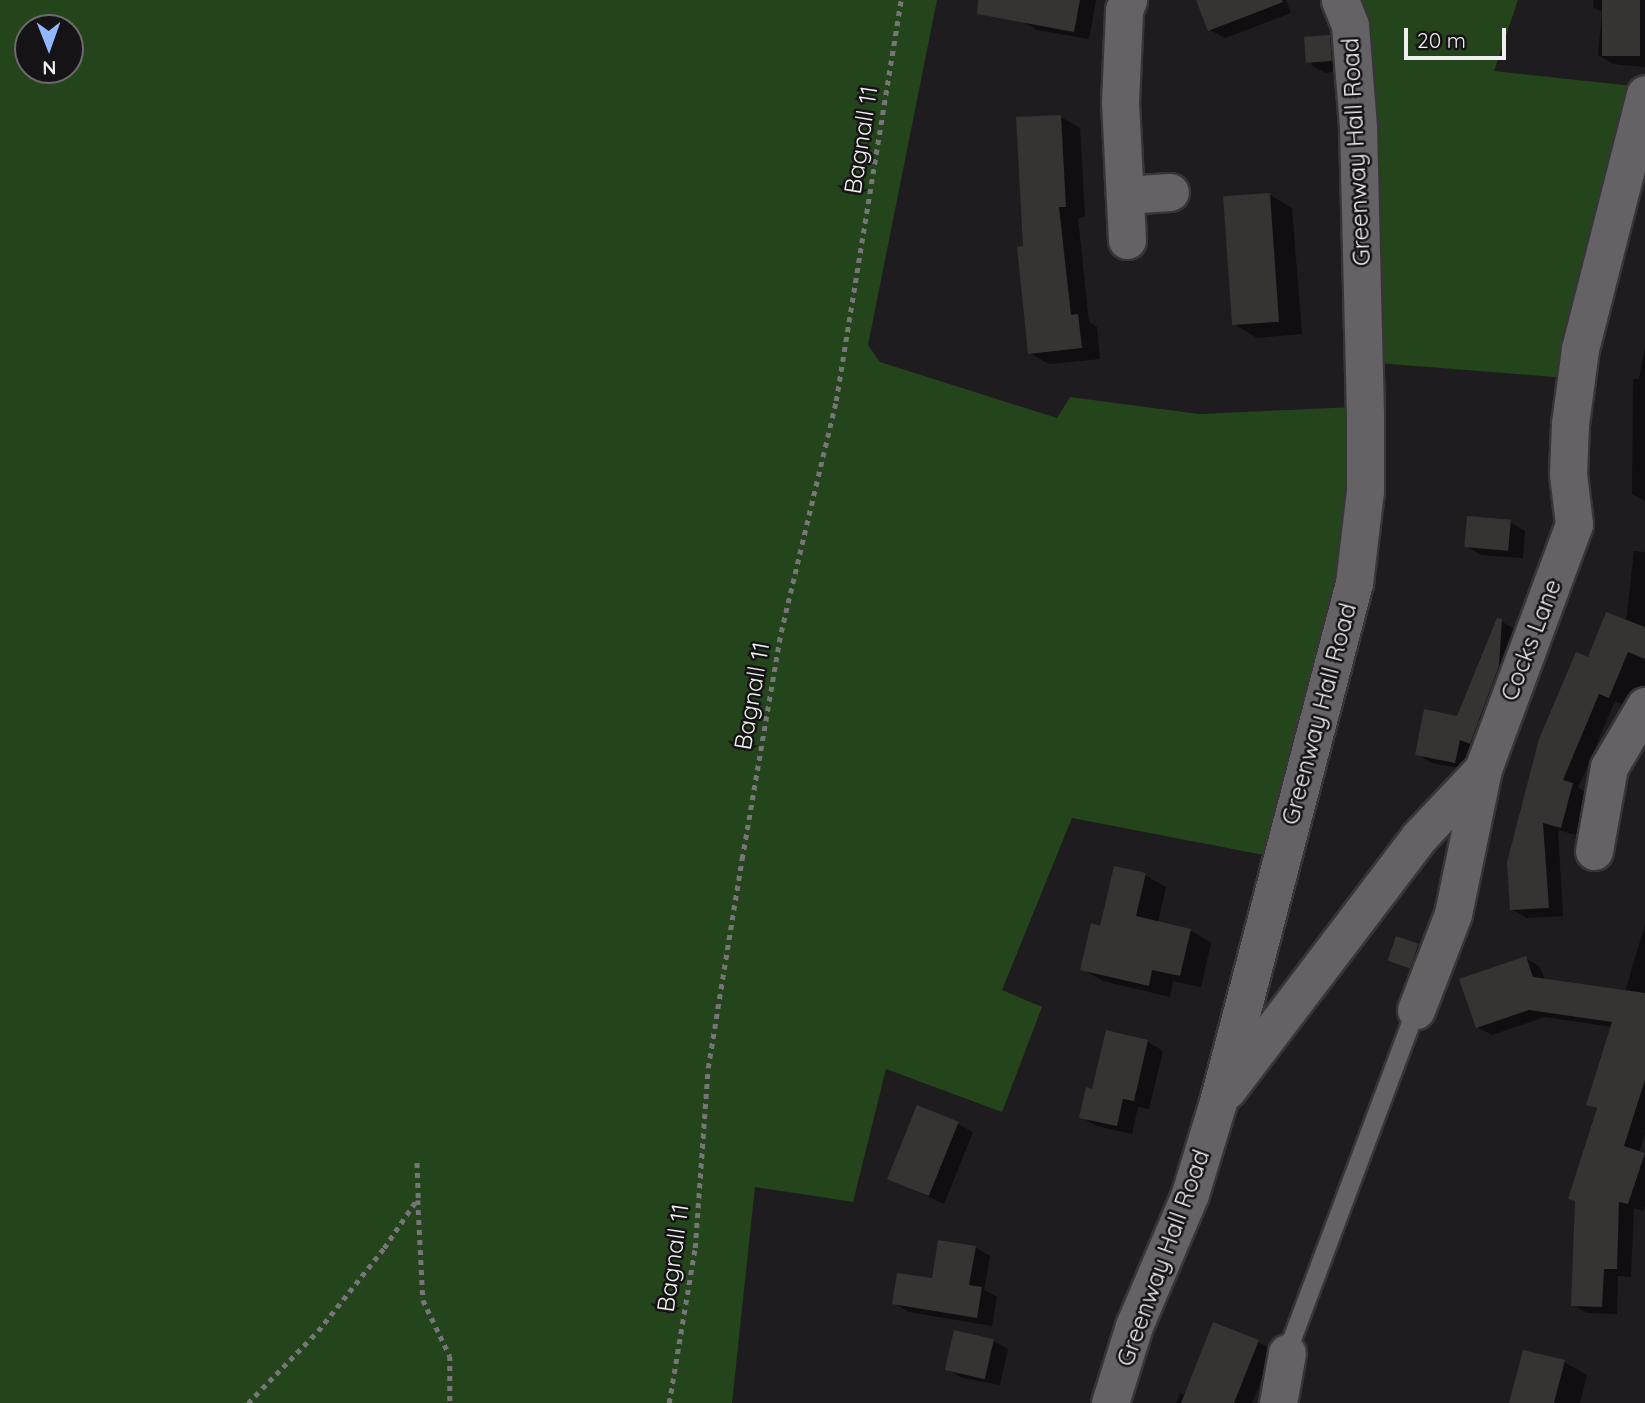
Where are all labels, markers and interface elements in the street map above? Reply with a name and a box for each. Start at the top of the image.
north arrow [14,14,84,84]
scale bar [1407,14,1508,58]
text: 20 m [1417,27,1466,53]
street label: Greenway Hall Road [1336,37,1376,267]
text: N [42,56,57,80]
street label: Bagnall 11 [838,84,884,196]
street label: Cocks Lane [1495,575,1567,705]
street label: Greenway Hall Road [1276,600,1362,828]
street label: Bagnall 11 [728,640,776,752]
street label: Greenway Hall Road [1110,1146,1216,1370]
street label: Bagnall 11 [651,1202,695,1314]

